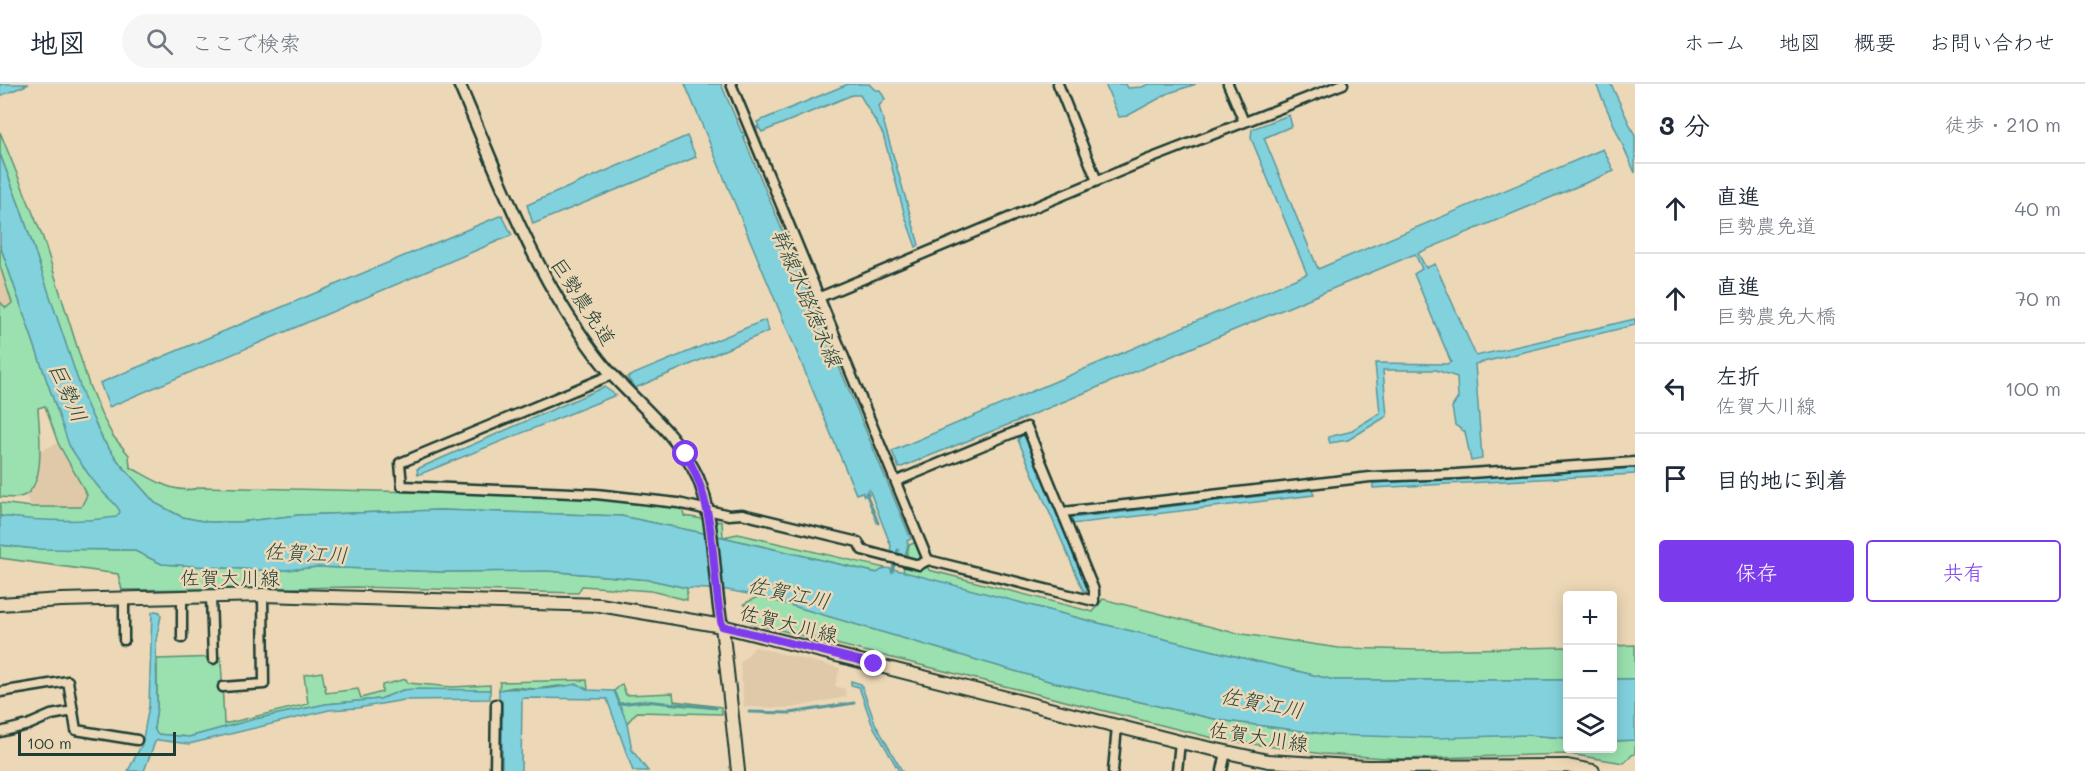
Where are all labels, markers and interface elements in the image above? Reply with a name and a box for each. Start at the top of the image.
search box [122,14,542,68]
text: 地図 [30,24,86,60]
icon: search [143,25,176,58]
text: ここで検索 [191,28,301,57]
text: ホーム [1684,28,1746,55]
text: 地図 [1779,28,1821,55]
text: 概要 [1854,28,1896,55]
text: お問い合わせ [1929,28,2055,55]
text: 3 分 [1659,108,1710,142]
text: 徒歩 · 210 m [1945,111,2061,137]
text: 直進 [1716,181,1760,210]
icon: ahead [1659,192,1692,225]
text: 40 m [2015,195,2061,221]
text: 巨勢農免道 [1716,212,1816,238]
water label: 幹線水路徳永線 [767,224,850,371]
street label: 巨勢農免道 [546,252,622,350]
text: 直進 [1716,271,1760,300]
icon: ahead [1659,282,1692,315]
text: 70 m [2015,285,2061,311]
text: 巨勢農免大橋 [1716,302,1836,328]
water label: 巨勢川 [44,358,94,426]
text: 左折 [1716,361,1760,390]
icon: left [1659,372,1692,405]
text: 100 m [2005,375,2061,401]
text: 佐賀大川線 [1716,392,1816,418]
route start [672,440,698,466]
icon: arrive [1659,462,1692,495]
text: 目的地に到着 [1716,465,1848,494]
water label: 佐賀江川 [263,536,349,568]
button: 保存 [1659,540,1854,602]
button: 共有 [1866,540,2061,602]
street label: 佐賀大川線 [180,564,280,590]
water label: 佐賀江川 [745,570,833,614]
map controls [1563,591,1617,753]
button: + [1563,591,1617,645]
street label: 佐賀大川線 [737,598,841,648]
button: − [1563,645,1617,699]
route end [860,650,886,676]
water label: 佐賀江川 [1218,681,1306,723]
button: layers [1563,699,1617,753]
street label: 佐賀大川線 [1208,715,1310,757]
scale bar [18,729,176,756]
text: 100 m [27,732,72,753]

